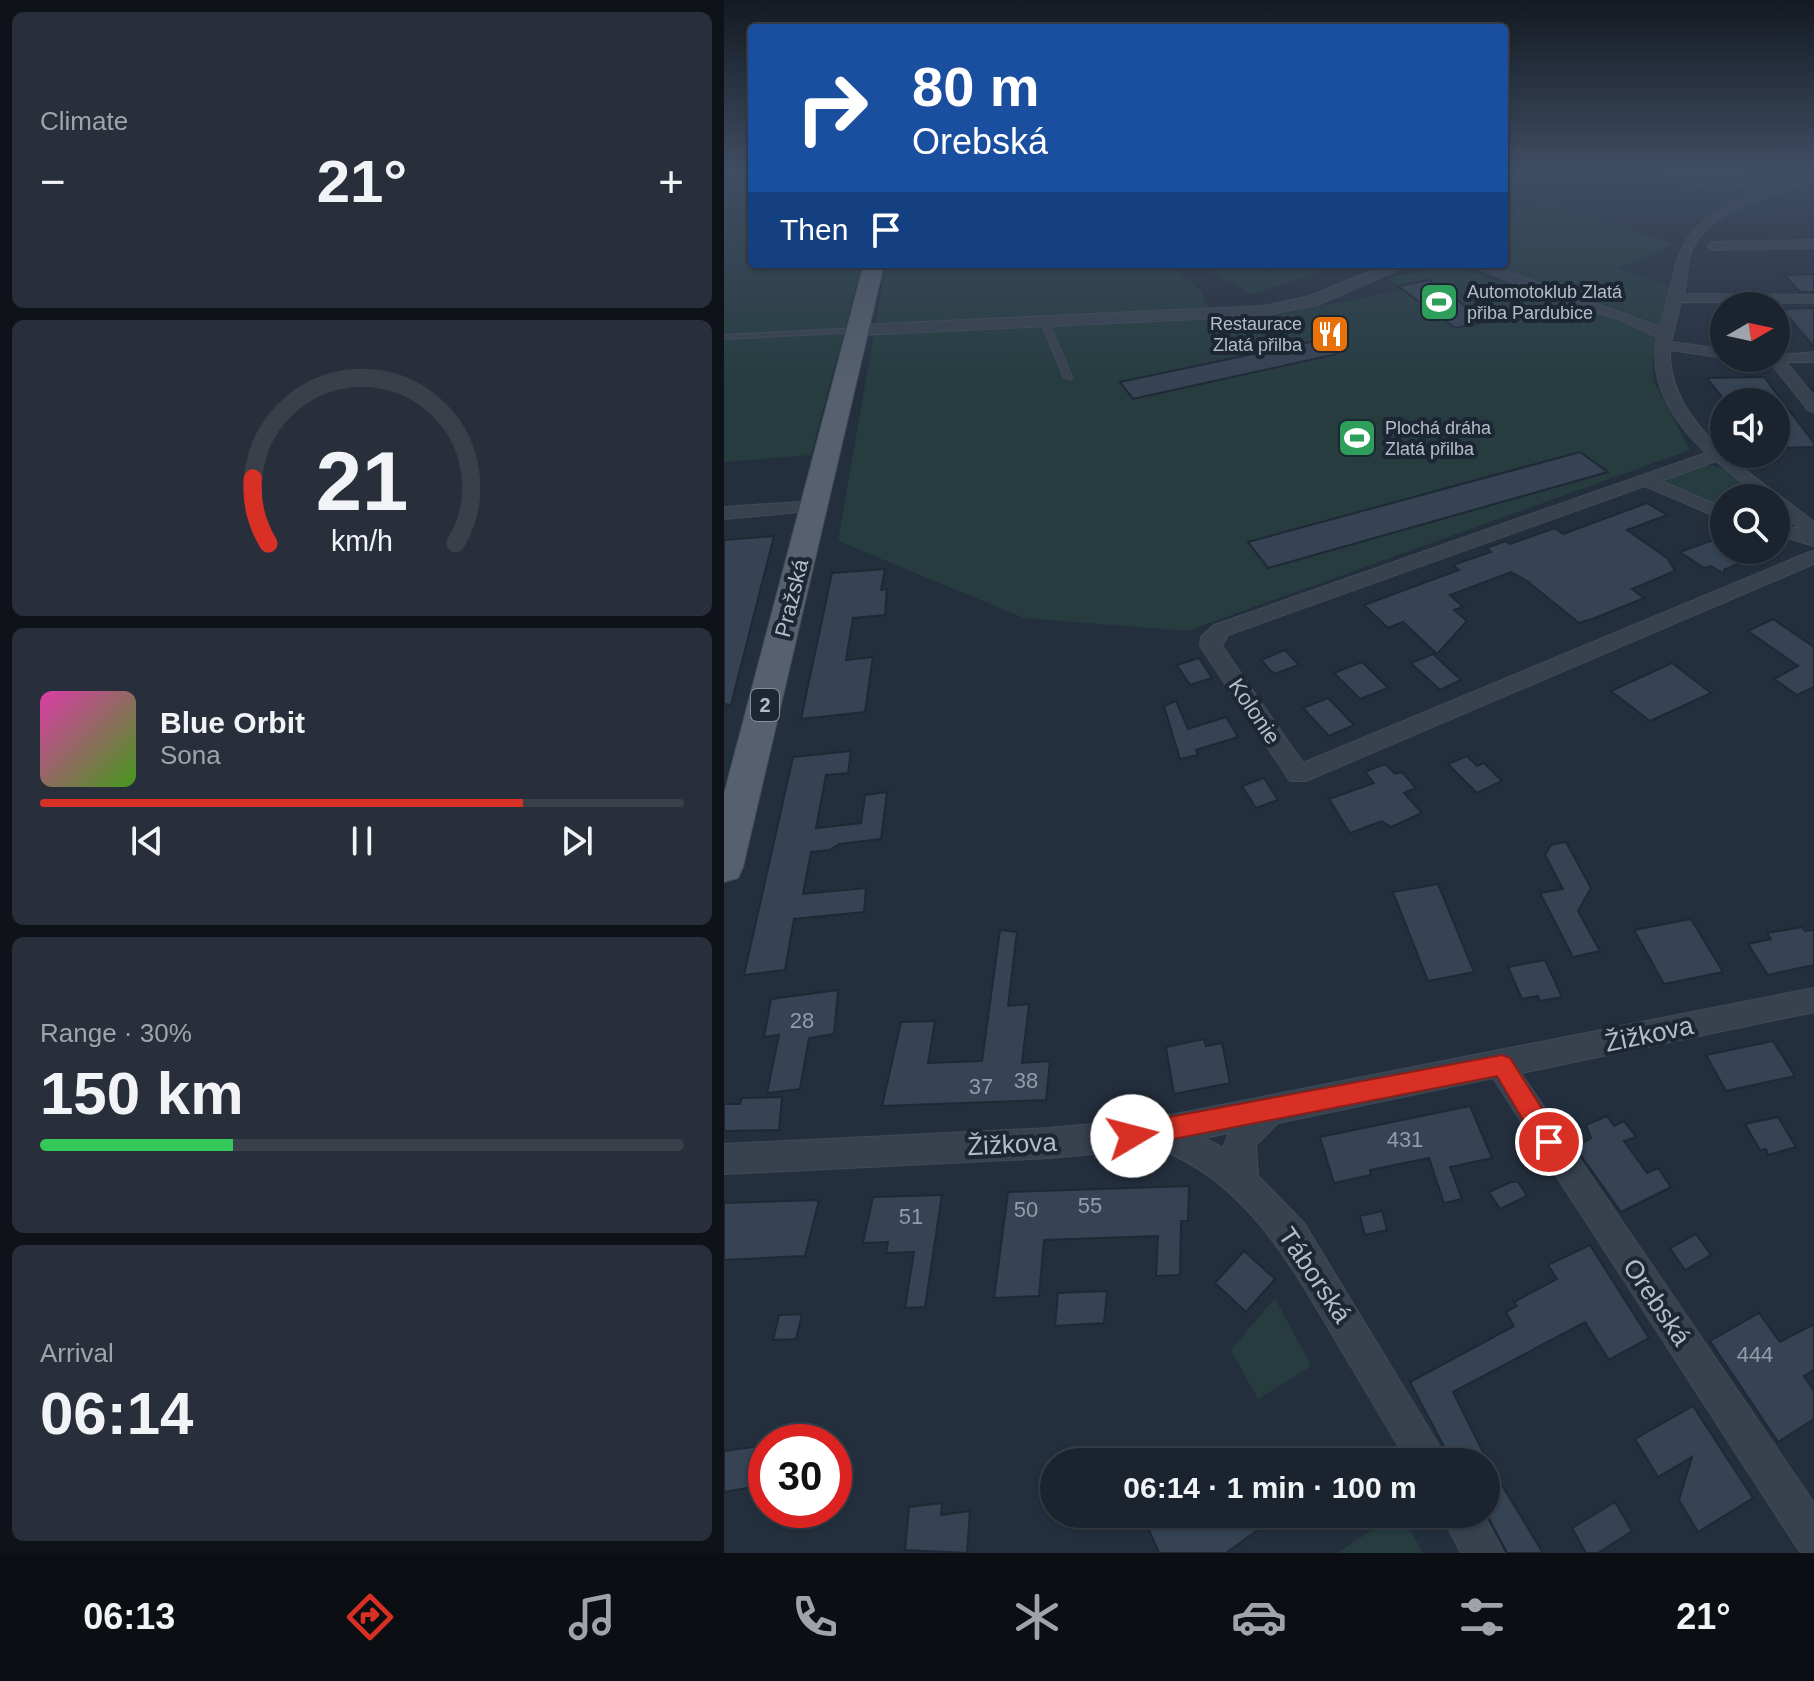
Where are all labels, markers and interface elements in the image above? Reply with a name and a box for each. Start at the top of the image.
text: 80 m [912,55,1040,118]
icon: right [780,56,884,160]
text: Climate [40,106,128,136]
text: Orebská [912,121,1048,162]
text: 21° [317,148,407,215]
text: − [40,157,66,206]
text: + [658,157,684,206]
icon: arrive [864,208,908,252]
text: Then [780,213,848,246]
sports icon: Automotoklub Zlatá přiba Pardubice [1418,281,1460,323]
place label: Automotoklub Zlatá přiba Pardubice [1467,282,1623,323]
north arrow [1710,292,1790,372]
map controls [1710,292,1790,564]
restaurant icon: Restaurace Zlatá přilba [1309,313,1351,355]
place label: Restaurace Zlatá přilba [1210,314,1303,355]
button: sound [1710,388,1790,468]
sports icon: Plochá dráha Zlatá přilba [1336,417,1378,459]
place label: Plochá dráha Zlatá přilba [1385,418,1492,459]
text: 21 [316,435,408,528]
button: search [1710,484,1790,564]
text: km/h [331,525,393,557]
street label: Pražská [770,556,813,640]
street label: Kolonie [1224,674,1285,749]
road number: 2 [751,689,779,721]
text: Blue Orbit [160,706,305,739]
text: Sona [160,740,221,770]
icon: previous [125,819,169,863]
icon: pause [340,819,384,863]
icon: next [555,819,599,863]
house number: 28 [790,1008,814,1033]
street label: Žižkova [1602,1010,1696,1058]
text: Range · 30% [40,1018,192,1048]
text: 150 km [40,1060,244,1127]
house number: 38 [1014,1068,1038,1093]
house number: 37 [969,1074,993,1099]
position arrow [1090,1094,1174,1178]
pin [1515,1108,1583,1176]
icon: arrive [1527,1120,1571,1164]
street label: Žižkova [966,1127,1058,1161]
house number: 431 [1387,1127,1423,1152]
house number: 55 [1078,1193,1102,1218]
house number: 50 [1014,1197,1038,1222]
house number: 51 [899,1204,923,1229]
street label: Táborská [1272,1222,1358,1329]
street label: Orebská [1617,1253,1697,1352]
text: Arrival [40,1338,114,1368]
house number: 444 [1737,1342,1773,1367]
text: 06:14 [40,1380,193,1447]
speed limit sign: 30 [748,1424,852,1528]
text: 06:14 · 1 min · 100 m [1123,1471,1417,1504]
icon: directions [342,1589,398,1645]
icon: music [564,1589,620,1645]
icon: phone [787,1589,843,1645]
icon: climate [1009,1589,1065,1645]
icon: car [1231,1589,1287,1645]
icon: filters [1454,1589,1510,1645]
text: 06:13 [83,1596,175,1637]
text: 21° [1676,1596,1731,1637]

